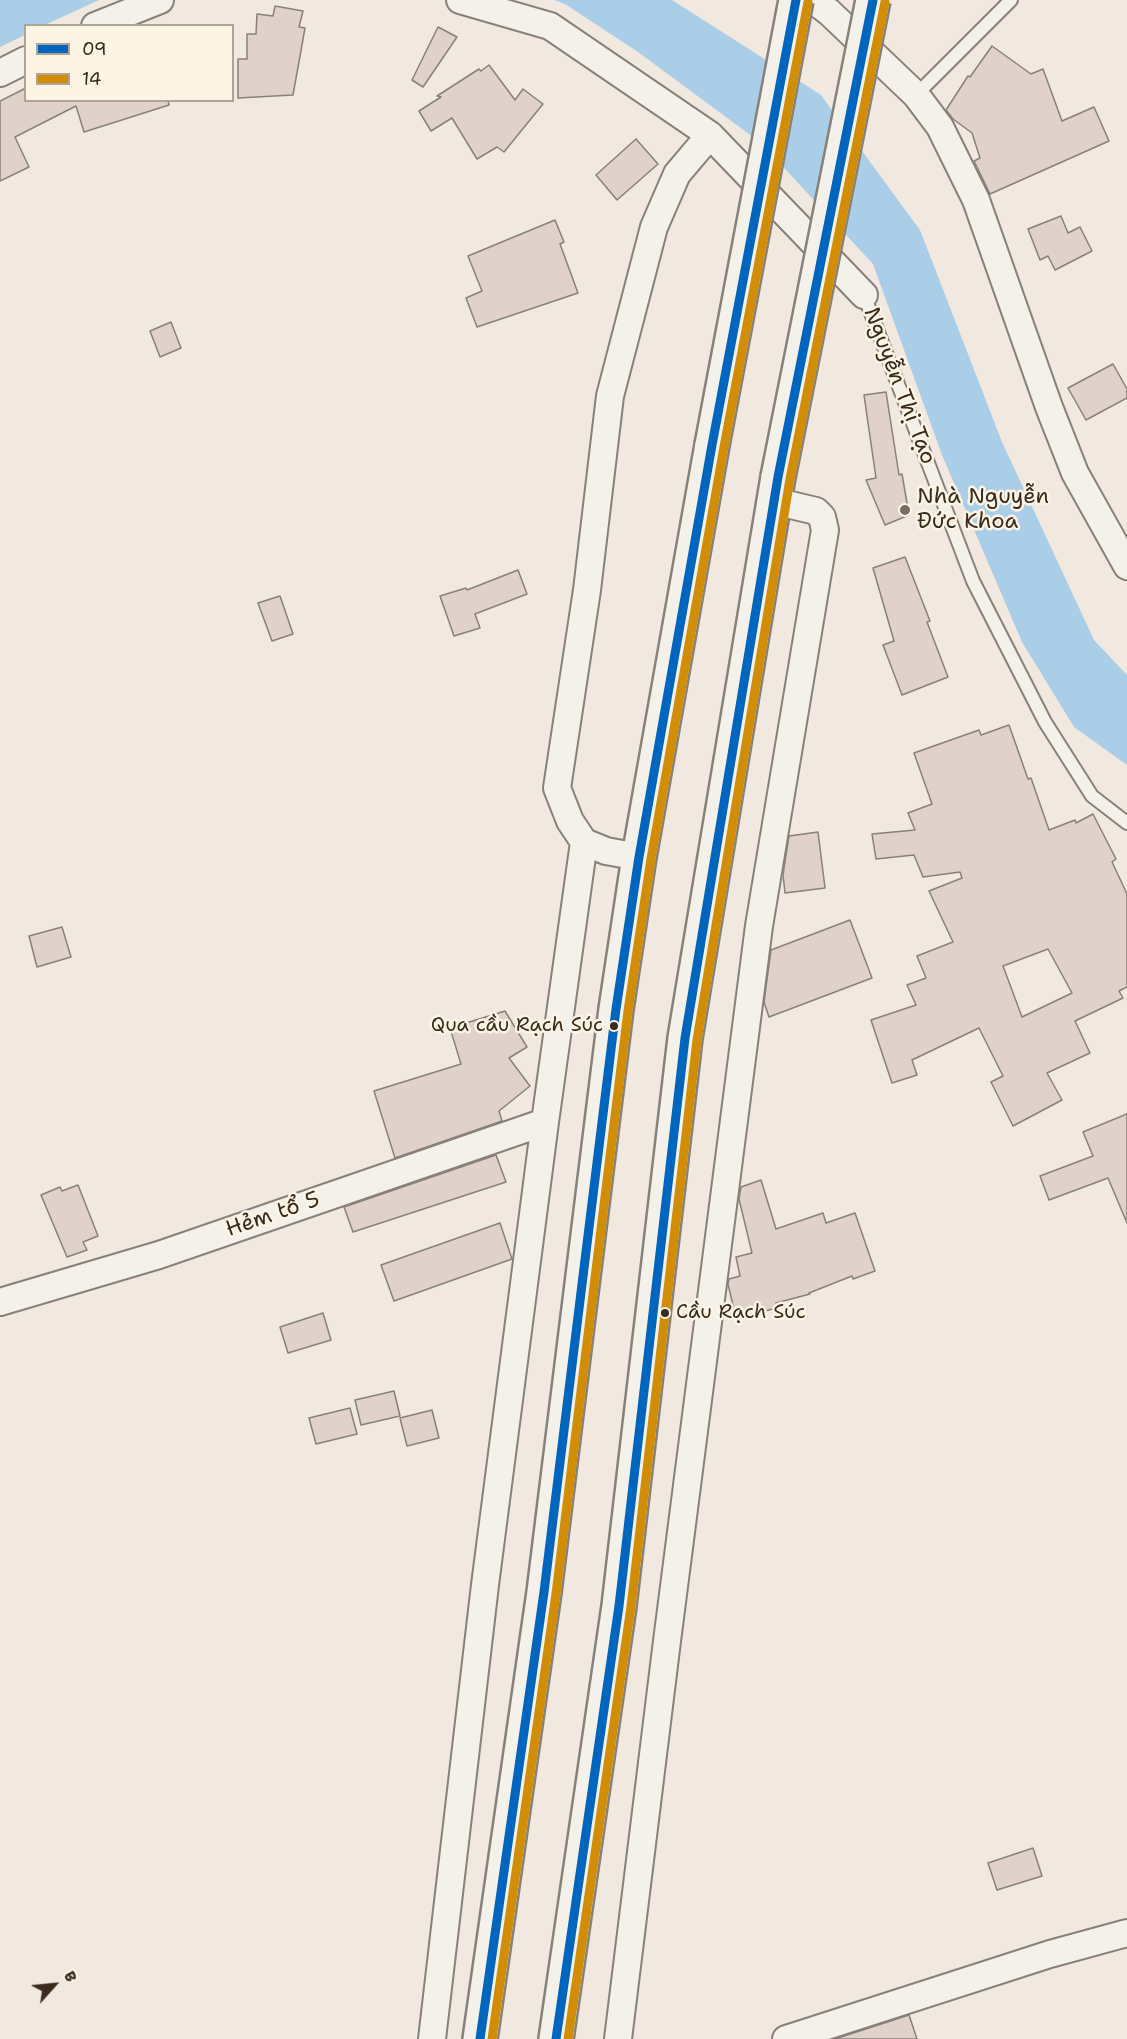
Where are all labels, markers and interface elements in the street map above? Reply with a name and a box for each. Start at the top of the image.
legend [24,24,234,102]
text: 09 [82,37,107,61]
text: 14 [82,67,101,91]
street label: Nguyễn Thị Tạo [857,304,941,468]
place label: Nhà Nguyễn Đức Khoa [917,484,1049,536]
marker: Nhà Nguyễn Đức Khoa [898,503,912,517]
place label: Qua cầu Rạch Súc [431,1014,603,1038]
marker: Qua cầu Rạch Súc [608,1020,620,1032]
street label: Hẻm tổ 5 [223,1187,323,1243]
place label: Cầu Rạch Súc [676,1301,806,1325]
marker: Cầu Rạch Súc [659,1307,671,1319]
north arrow [24,1955,84,2015]
text: B [59,1967,82,1986]

